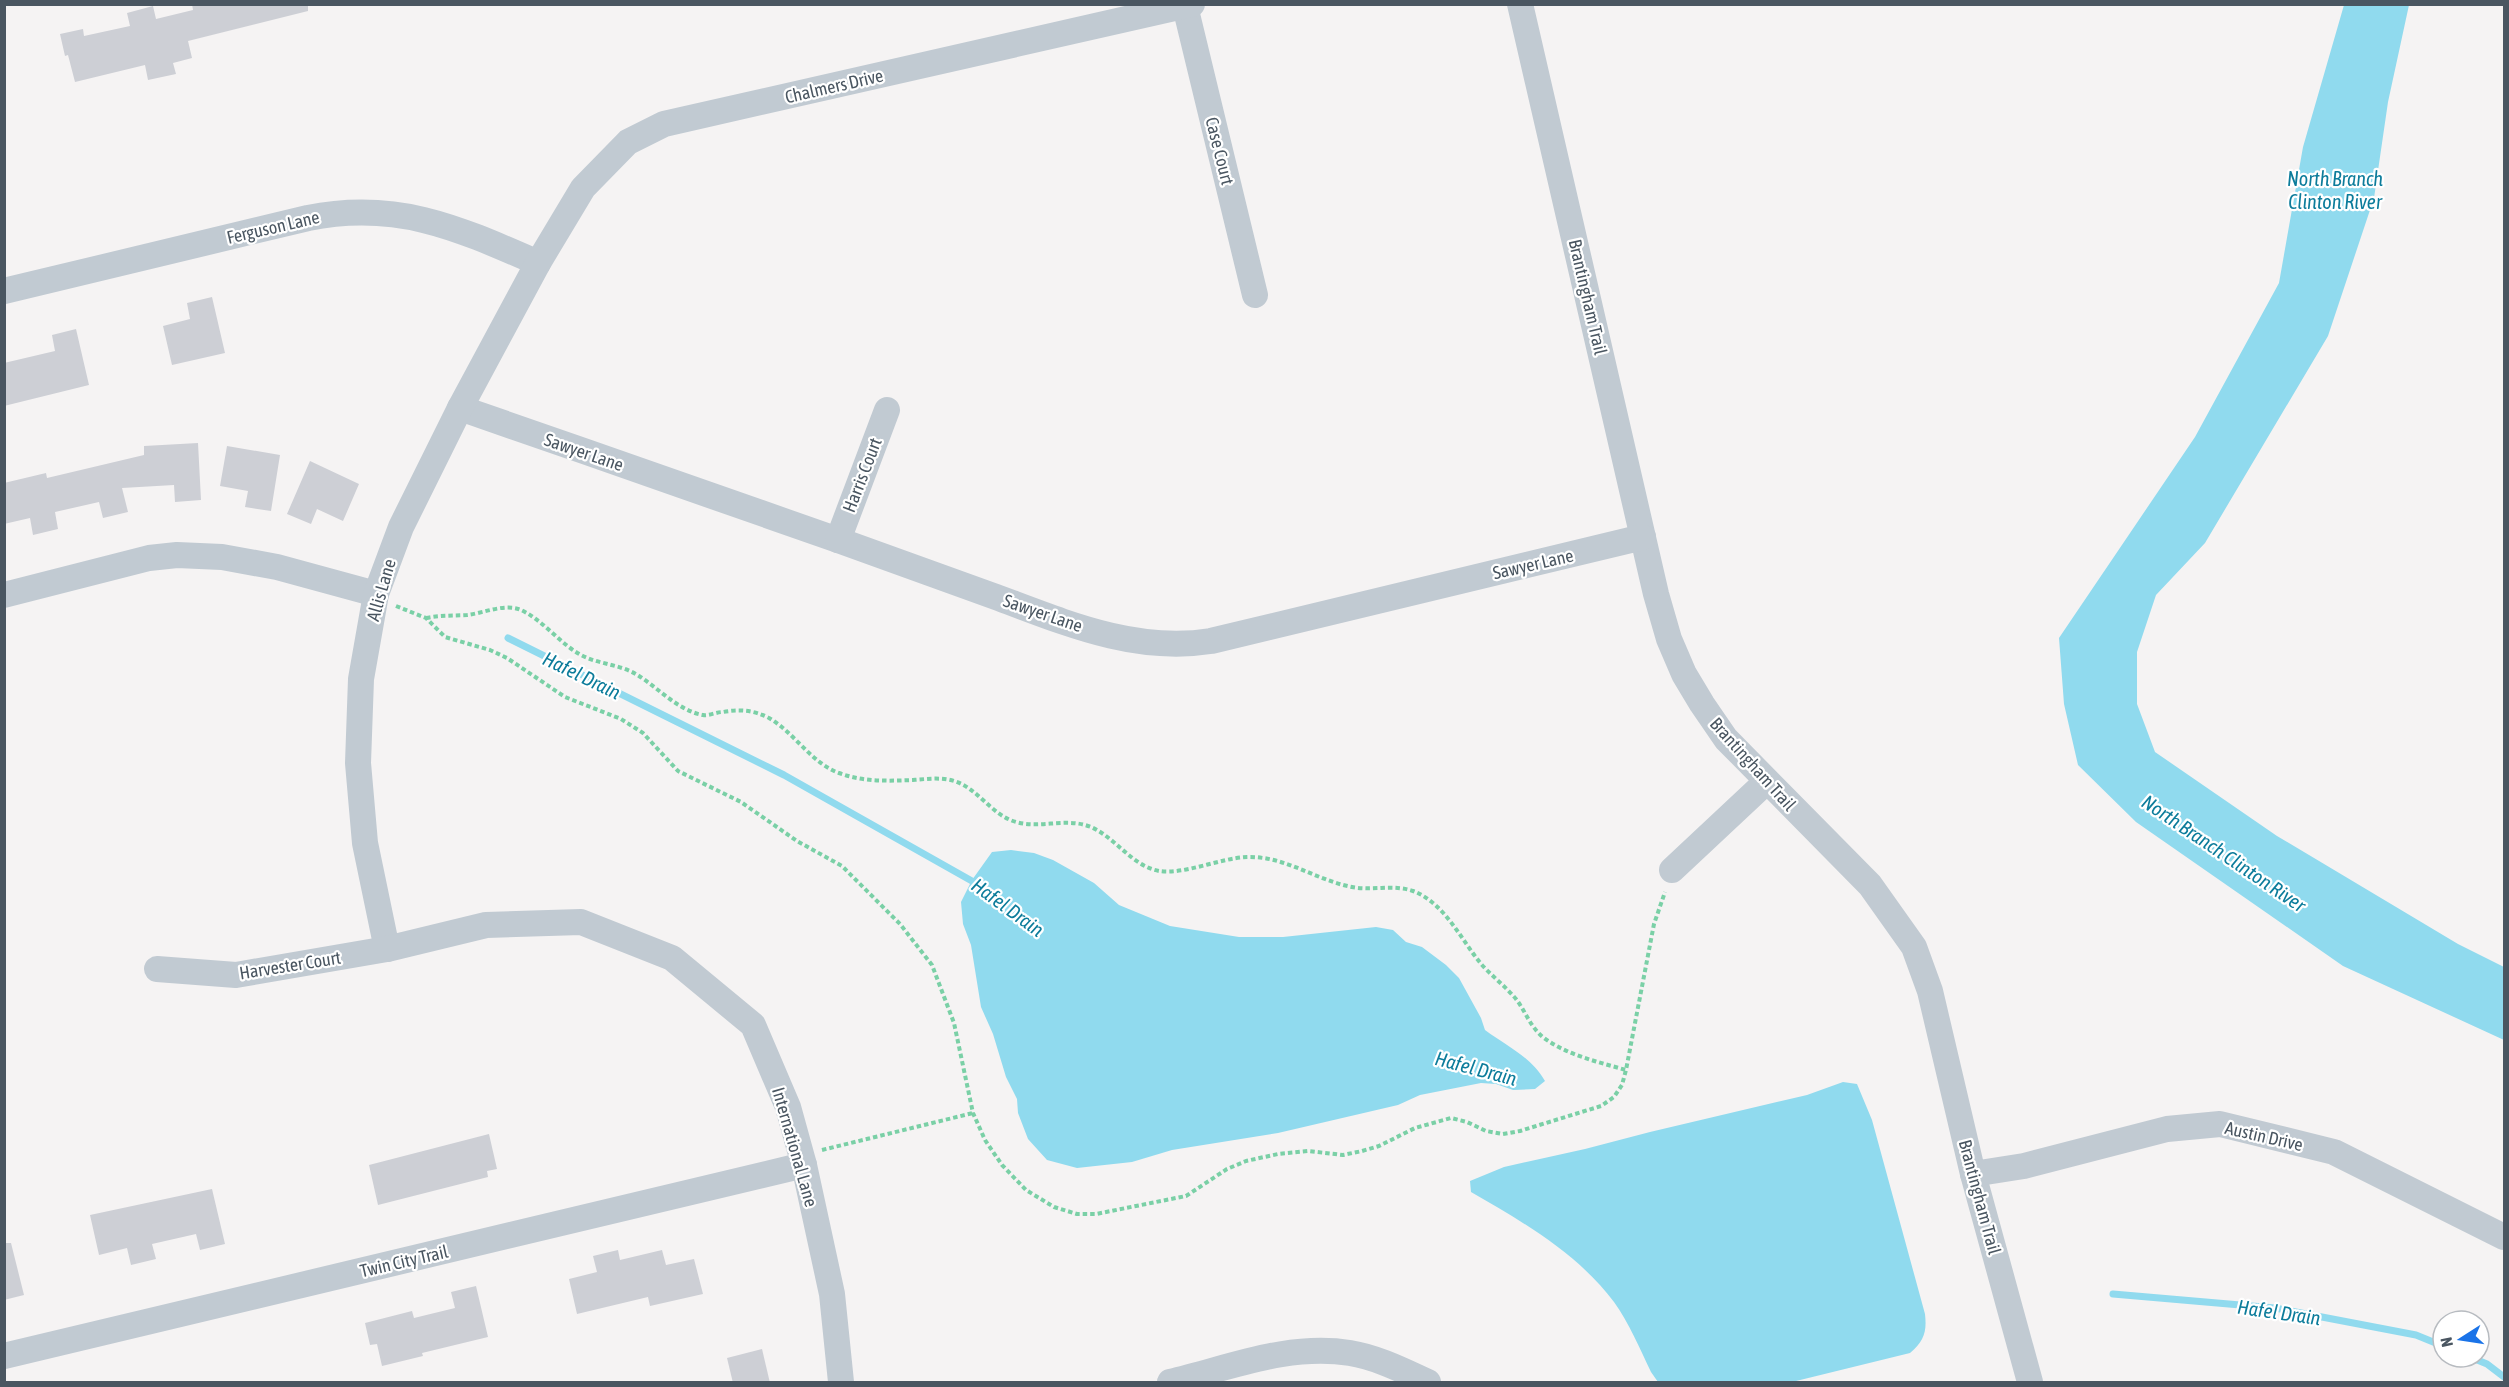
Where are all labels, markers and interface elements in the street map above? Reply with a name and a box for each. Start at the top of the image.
street label: Chalmers Drive [783,65,885,107]
street label: Case Court [1201,115,1239,187]
water label: North Branch Clinton River [2287,167,2383,213]
street label: Ferguson Lane [225,206,321,248]
street label: Brantingham Trail [1565,237,1612,357]
street label: Sawyer Lane [542,429,626,475]
street label: Harris Court [838,435,886,515]
street label: Sawyer Lane [1491,545,1575,583]
street label: Allis Lane [362,557,400,623]
street label: Sawyer Lane [1001,590,1085,636]
water label: Hafel Drain [539,646,625,704]
street label: Brantingham Trail [1706,713,1800,815]
water label: North Branch Clinton River [2138,790,2311,917]
water label: Hafel Drain [967,873,1049,941]
street label: Harvester Court [238,947,342,983]
water label: Hafel Drain [1433,1046,1520,1090]
street label: International Lane [768,1085,822,1209]
street label: Austin Drive [2223,1117,2305,1155]
street label: Brantingham Trail [1955,1137,2005,1257]
street label: Twin City Trail [358,1241,450,1281]
water label: Hafel Drain [2236,1295,2322,1329]
north arrow [2431,1309,2491,1369]
text: N [2437,1336,2456,1349]

